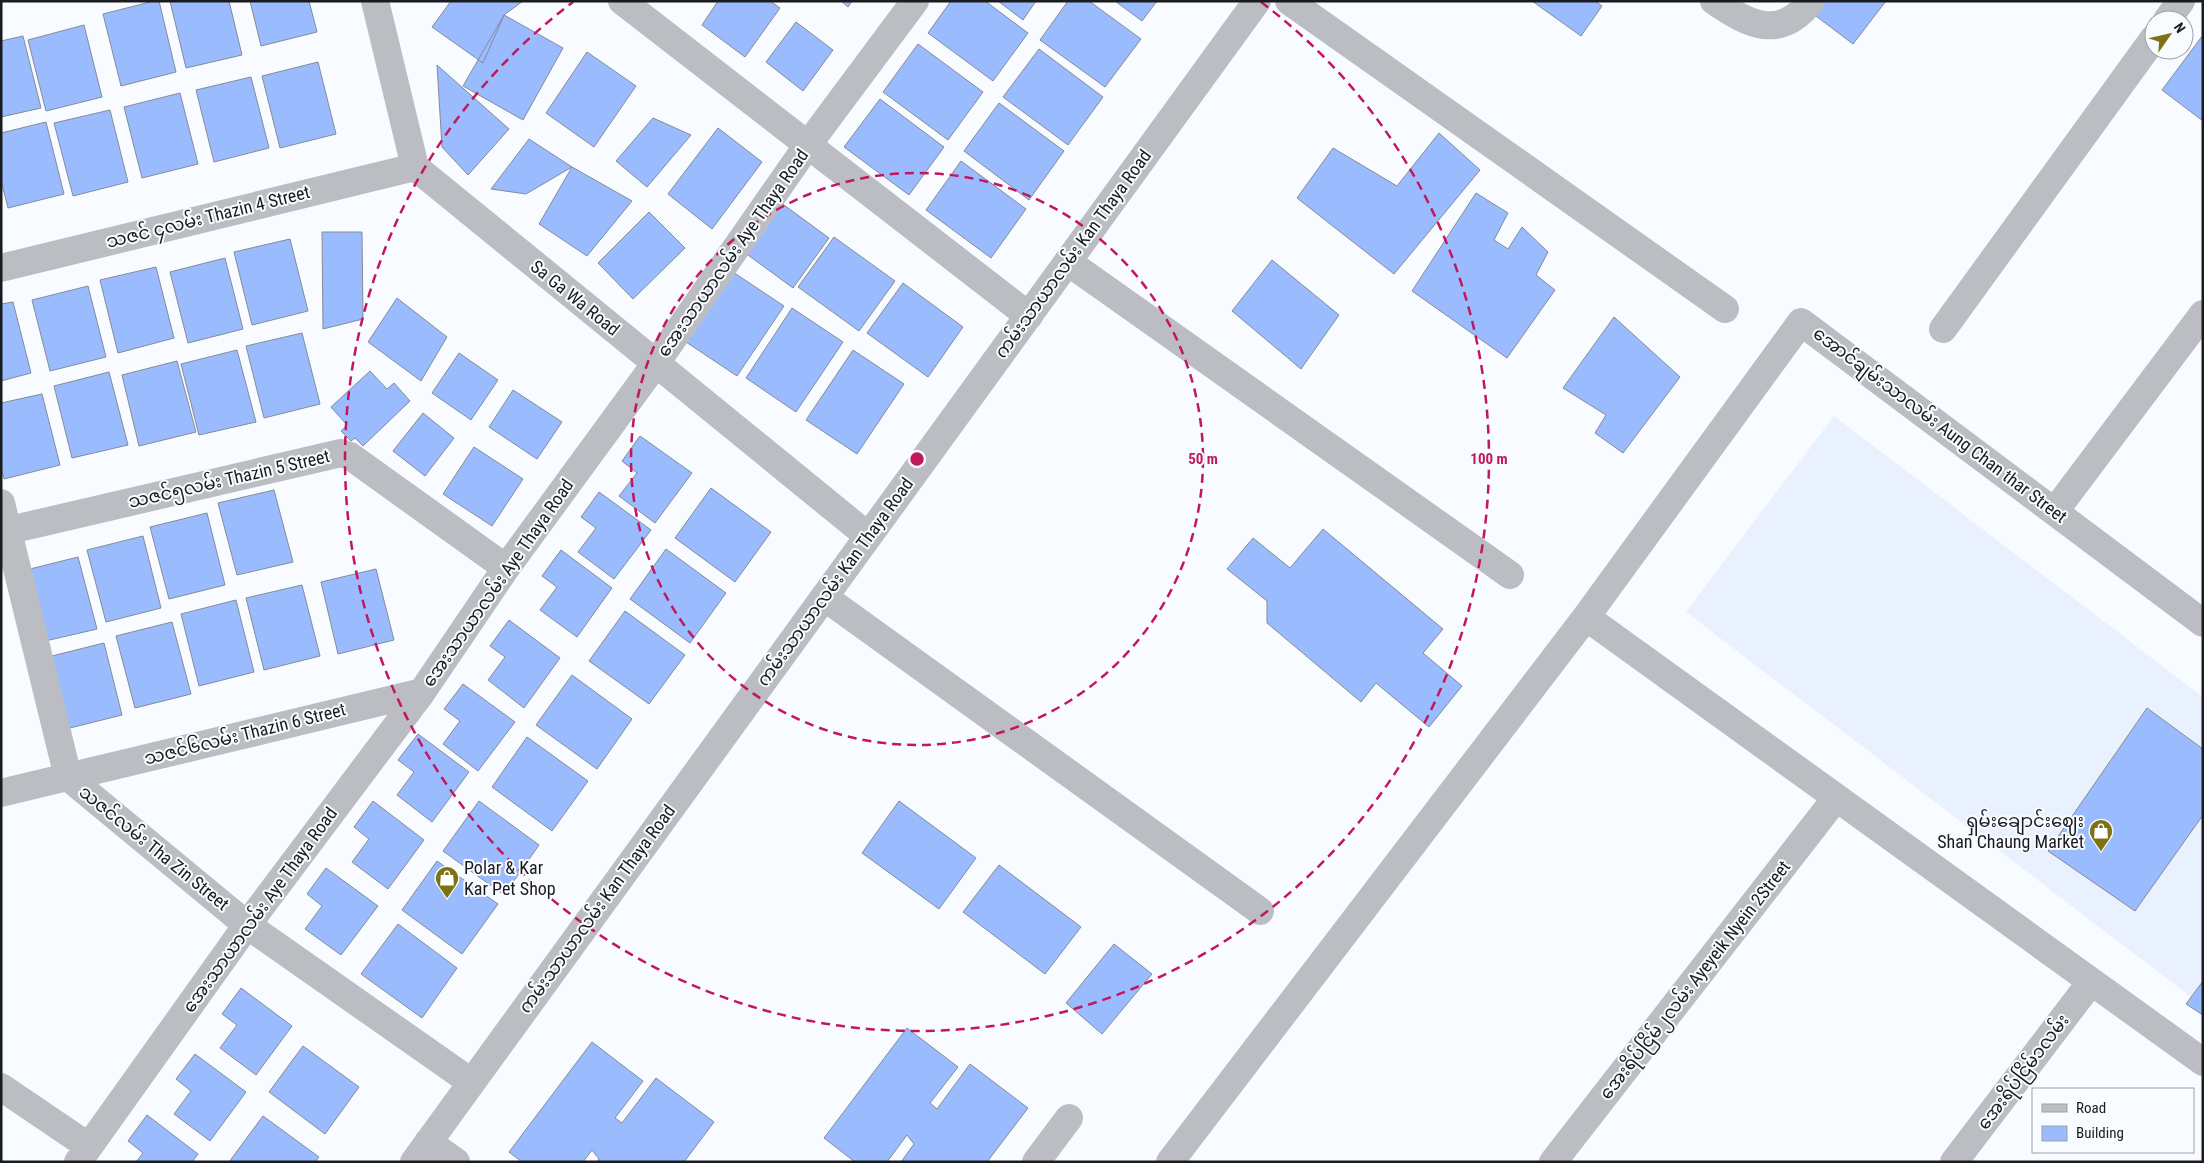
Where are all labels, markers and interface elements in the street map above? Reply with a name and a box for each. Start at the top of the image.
north arrow [2144,10,2194,60]
text: N [2171,20,2189,36]
street label: အေးသာယာလမ်း Aye Thaya Road [651,144,813,361]
street label: ကမ်းသာယာလမ်း Kan Thaya Road [988,144,1155,362]
street label: သဇင် ၄လမ်း Thazin 4 Street [103,179,313,257]
street label: Sa Ga Wa Road [527,256,624,340]
street label: အောင်ချမ်းသာလမ်း Aung Chan thar Street [1806,321,2072,531]
street label: သဇင်၅လမ်း Thazin 5 Street [126,443,333,517]
centre of rings [908,450,926,468]
text: 50 m [1188,450,1218,468]
text: 100 m [1470,450,1508,468]
street label: ကမ်းသာယာလမ်း Kan Thaya Road [750,472,917,690]
street label: အေးသာယာလမ်း Aye Thaya Road [416,474,578,691]
street label: သဇင်၆လမ်း Thazin 6 Street [142,696,348,769]
street label: သဇင်လမ်း Tha Zin Street [75,779,235,914]
street label: ကမ်းသာယာလမ်း Kan Thaya Road [512,799,679,1017]
street label: အေးသာယာလမ်း Aye Thaya Road [176,802,341,1016]
place label: ရှမ်းချောင်းဈေး Shan Chaung Market [1937,808,2084,852]
shop icon: ရှမ်းချောင်းဈေး Shan Chaung Market [2088,818,2114,852]
street label: အေးရိပ်ငြိမ်၂လမ်း Ayeyeik Nyein 2Street [1593,854,1798,1106]
place label: Polar & Kar Kar Pet Shop [464,857,556,899]
shop icon: Polar & Kar Kar Pet Shop [434,865,460,899]
street label: အေးရိပ်ငြိမ်၁လမ်း [1970,1008,2077,1137]
legend [2032,1088,2194,1153]
text: Road [2076,1099,2106,1117]
text: Building [2076,1124,2124,1142]

